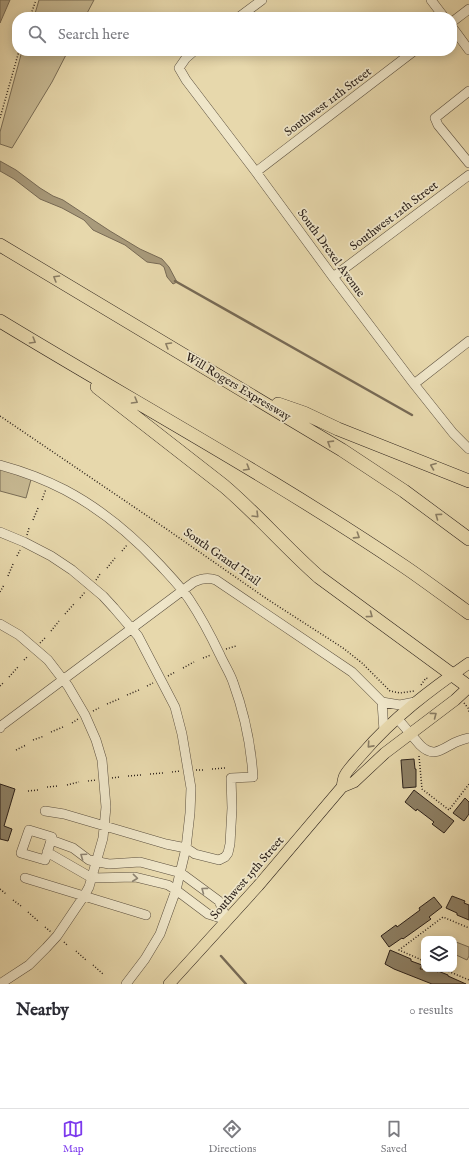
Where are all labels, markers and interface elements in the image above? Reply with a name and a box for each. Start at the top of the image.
search box [12,12,457,56]
icon: search [26,23,48,45]
text: Search here [58,25,129,44]
street label: Southwest 11th Street [281,64,375,140]
street label: Southwest 12th Street [347,178,441,254]
street label: South Drexel Avenue [294,206,368,300]
one-way arrow [53,276,60,283]
one-way arrow [29,336,36,343]
one-way arrow [165,342,172,350]
street label: Will Rogers Expressway [182,350,294,425]
one-way arrow [131,397,138,404]
one-way arrow [327,440,334,447]
one-way arrow [243,463,250,470]
one-way arrow [429,463,436,471]
one-way arrow [251,510,259,518]
one-way arrow [435,513,442,521]
street label: South Grand Trail [181,525,264,589]
one-way arrow [353,531,360,538]
one-way arrow [366,610,373,618]
one-way arrow [430,713,437,720]
one-way arrow [368,740,375,748]
street label: Southwest 15th Street [207,833,287,923]
one-way arrow [80,853,87,861]
one-way arrow [132,873,138,882]
one-way arrow [201,888,208,895]
map controls [421,936,457,972]
button: layers [421,936,457,972]
text: Nearby [16,1000,69,1021]
text: 0 results [409,1002,453,1019]
tab: Map [62,1118,84,1156]
tab: Directions [209,1118,256,1156]
tab: Saved [381,1118,407,1156]

